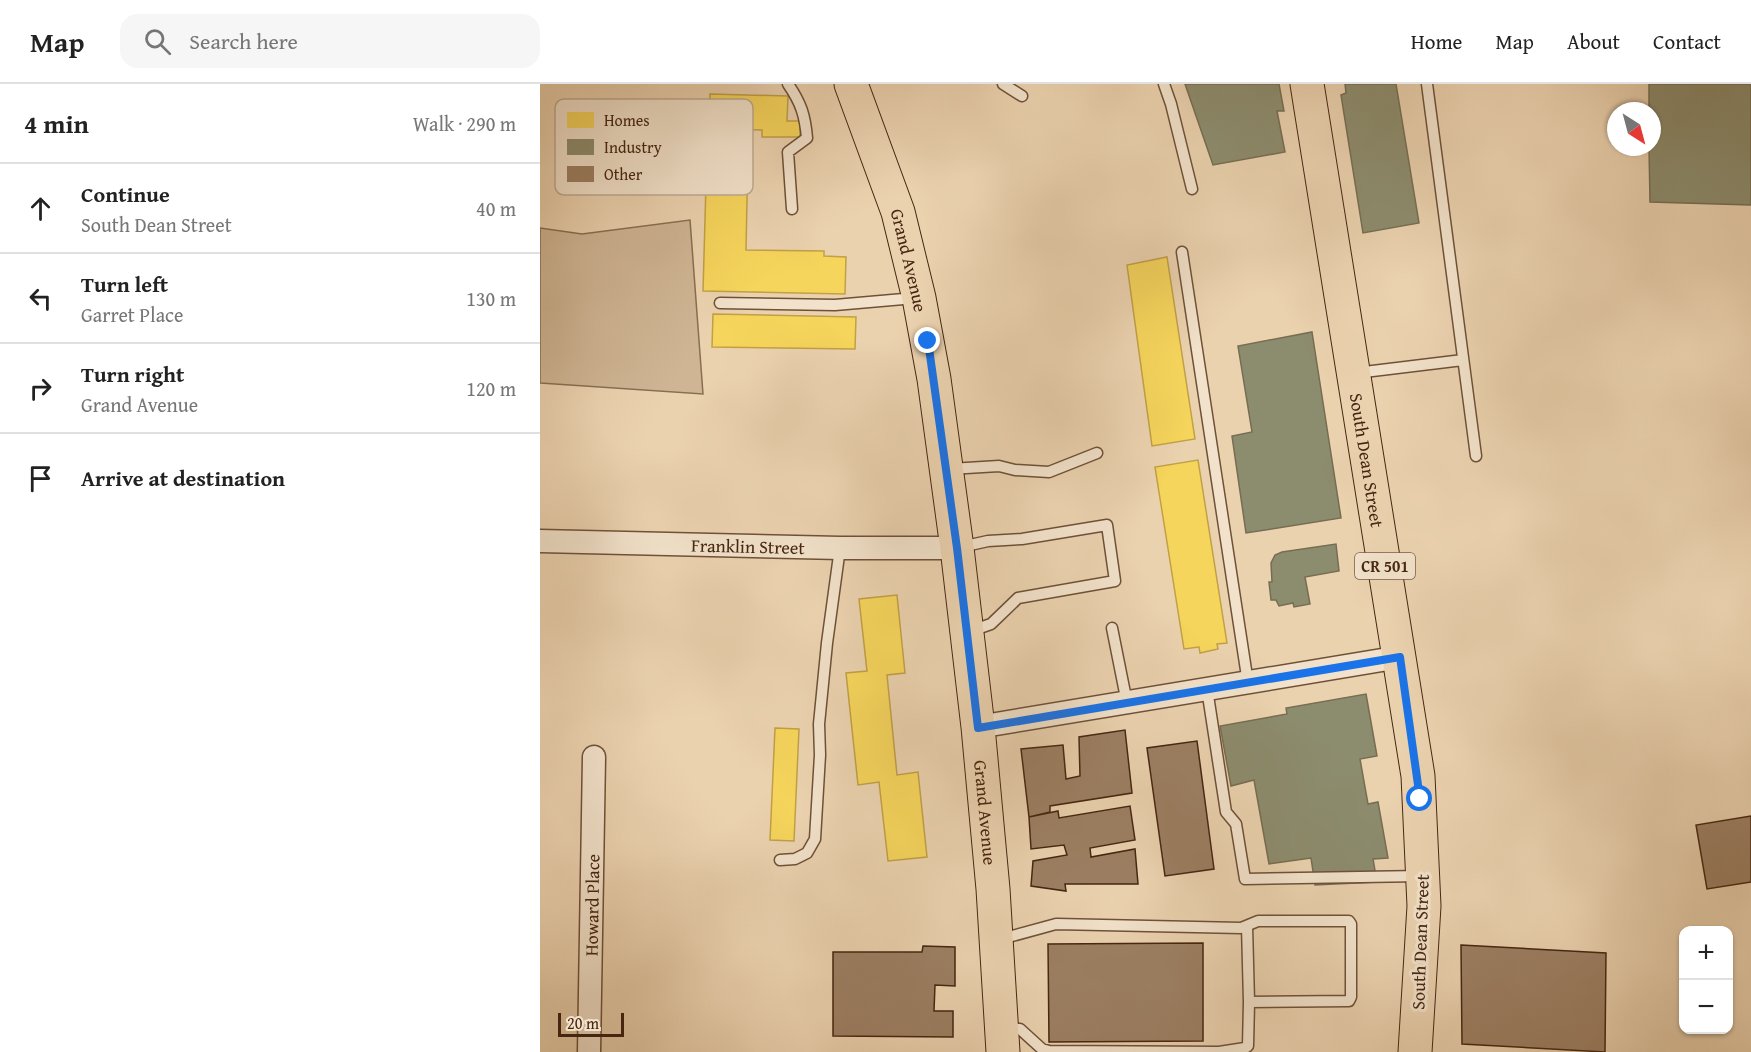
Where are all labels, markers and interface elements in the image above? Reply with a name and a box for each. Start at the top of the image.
search box [120,14,540,68]
text: Map [30,21,84,62]
icon: search [141,25,174,58]
text: Search here [189,25,298,57]
text: Home [1411,26,1462,57]
text: Map [1495,26,1534,57]
text: About [1567,26,1620,57]
text: Contact [1653,26,1721,57]
legend [555,99,753,195]
north arrow [1607,102,1661,156]
text: 4 min [24,104,89,143]
text: Homes [604,108,650,132]
text: Walk · 290 m [413,109,516,138]
text: Industry [604,135,662,159]
text: Other [604,162,643,186]
text: Continue [81,178,170,210]
icon: ahead [24,192,57,225]
text: 40 m [476,194,516,223]
street label: Grand Avenue [884,206,935,314]
text: South Dean Street [81,210,232,239]
text: Turn left [81,268,168,300]
icon: left [24,282,57,315]
text: 130 m [466,284,516,313]
text: Garret Place [81,300,183,329]
route end [914,327,940,353]
text: Turn right [81,358,184,390]
icon: right [24,372,57,405]
text: 120 m [466,374,516,403]
text: Grand Avenue [81,390,198,419]
street label: South Dean Street [1343,391,1392,530]
icon: arrive [24,462,57,495]
text: Arrive at destination [81,462,285,494]
street label: Franklin Street [691,531,806,561]
road number: CR 501 [1355,553,1415,579]
street label: Grand Avenue [968,759,1004,866]
route start [1406,785,1432,811]
street label: Howard Place [577,854,606,956]
street label: South Dean Street [1404,873,1436,1010]
map controls [1679,926,1733,1034]
button: + [1679,926,1733,980]
button: − [1679,980,1733,1034]
scale bar [558,1010,624,1038]
text: 20 m [567,1011,599,1035]

